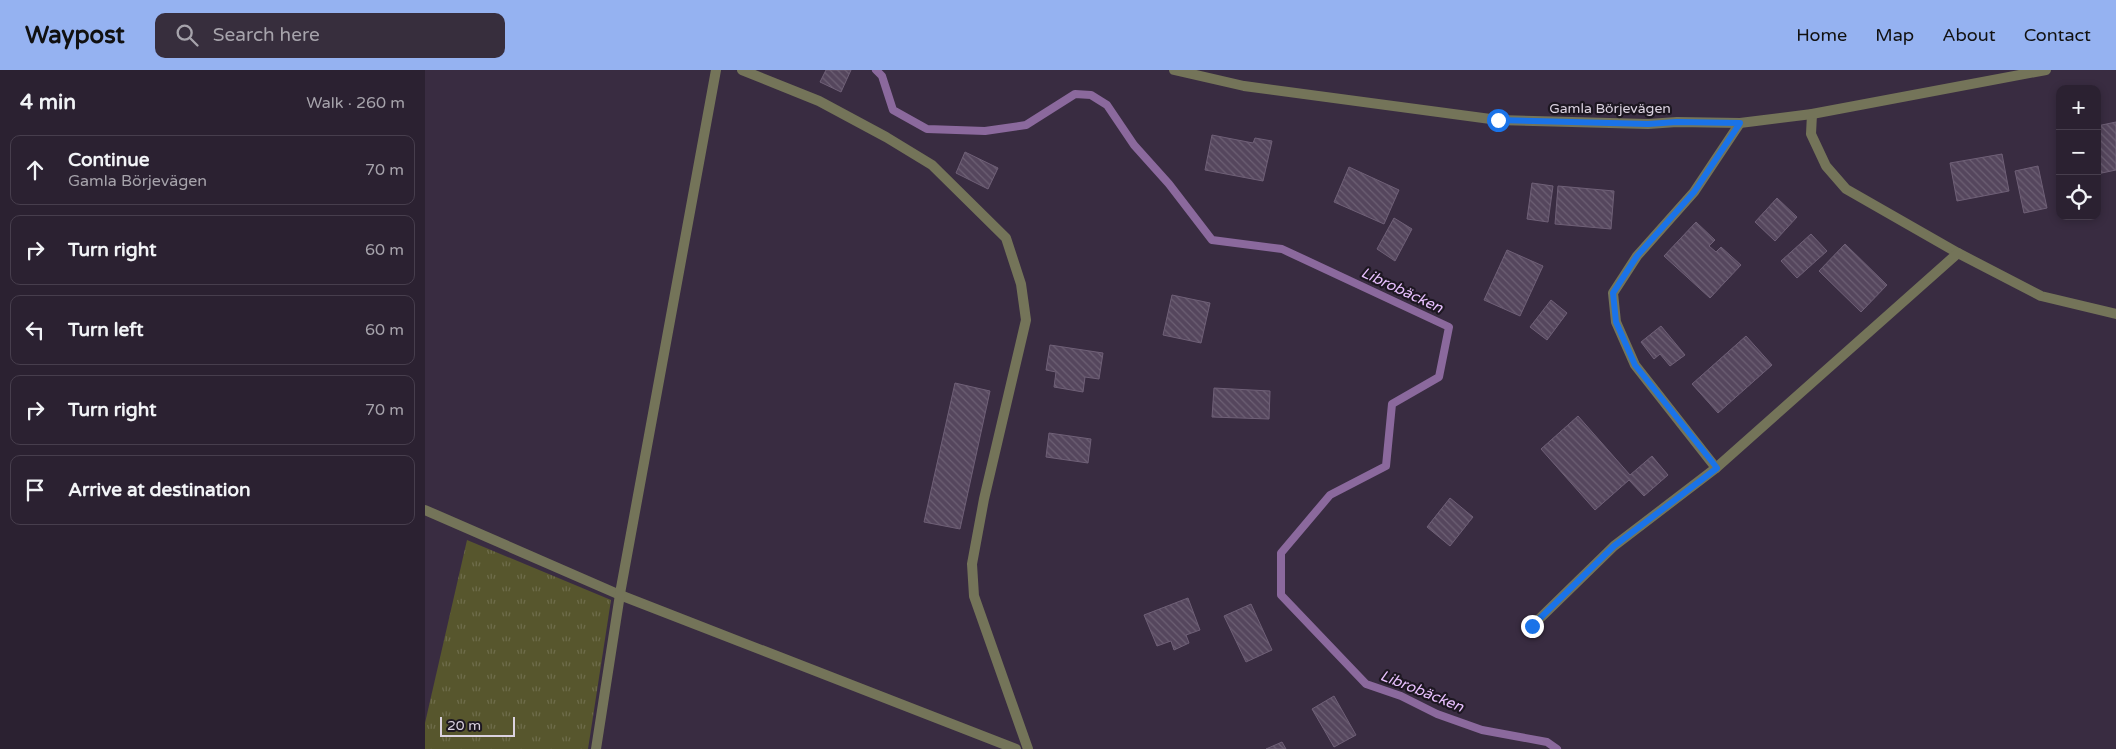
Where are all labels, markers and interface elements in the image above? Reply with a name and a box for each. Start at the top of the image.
search box [155,13,505,58]
text: Waypost [25,21,125,50]
icon: search [173,21,201,49]
text: Search here [213,24,320,46]
text: Home [1796,24,1847,46]
text: Map [1875,24,1914,46]
text: About [1942,24,1996,46]
text: Contact [2024,24,2091,46]
map controls [2056,85,2101,220]
button: + [2056,85,2101,130]
text: 4 min [20,90,76,115]
text: Walk · 260 m [306,93,405,113]
street label: Gamla Börjevägen [1549,100,1671,117]
route start [1487,109,1510,132]
button: − [2056,130,2101,175]
text: Continue [68,149,150,171]
icon: ahead [21,156,49,184]
text: 70 m [365,160,404,180]
text: Gamla Börjevägen [68,171,207,191]
button: locate [2056,175,2101,220]
icon: right [21,236,49,264]
text: Turn right [68,239,156,261]
text: 60 m [365,240,404,260]
water label: Librobäcken [1358,263,1446,317]
icon: left [21,316,49,344]
text: Turn left [68,319,144,341]
text: 60 m [365,320,404,340]
icon: right [21,396,49,424]
text: Turn right [68,399,156,421]
text: 70 m [365,400,404,420]
icon: arrive [21,476,49,504]
text: Arrive at destination [68,479,251,501]
route end [1521,615,1544,638]
water label: Librobäcken [1378,666,1467,716]
scale bar [440,714,515,737]
text: 20 m [447,717,481,734]

